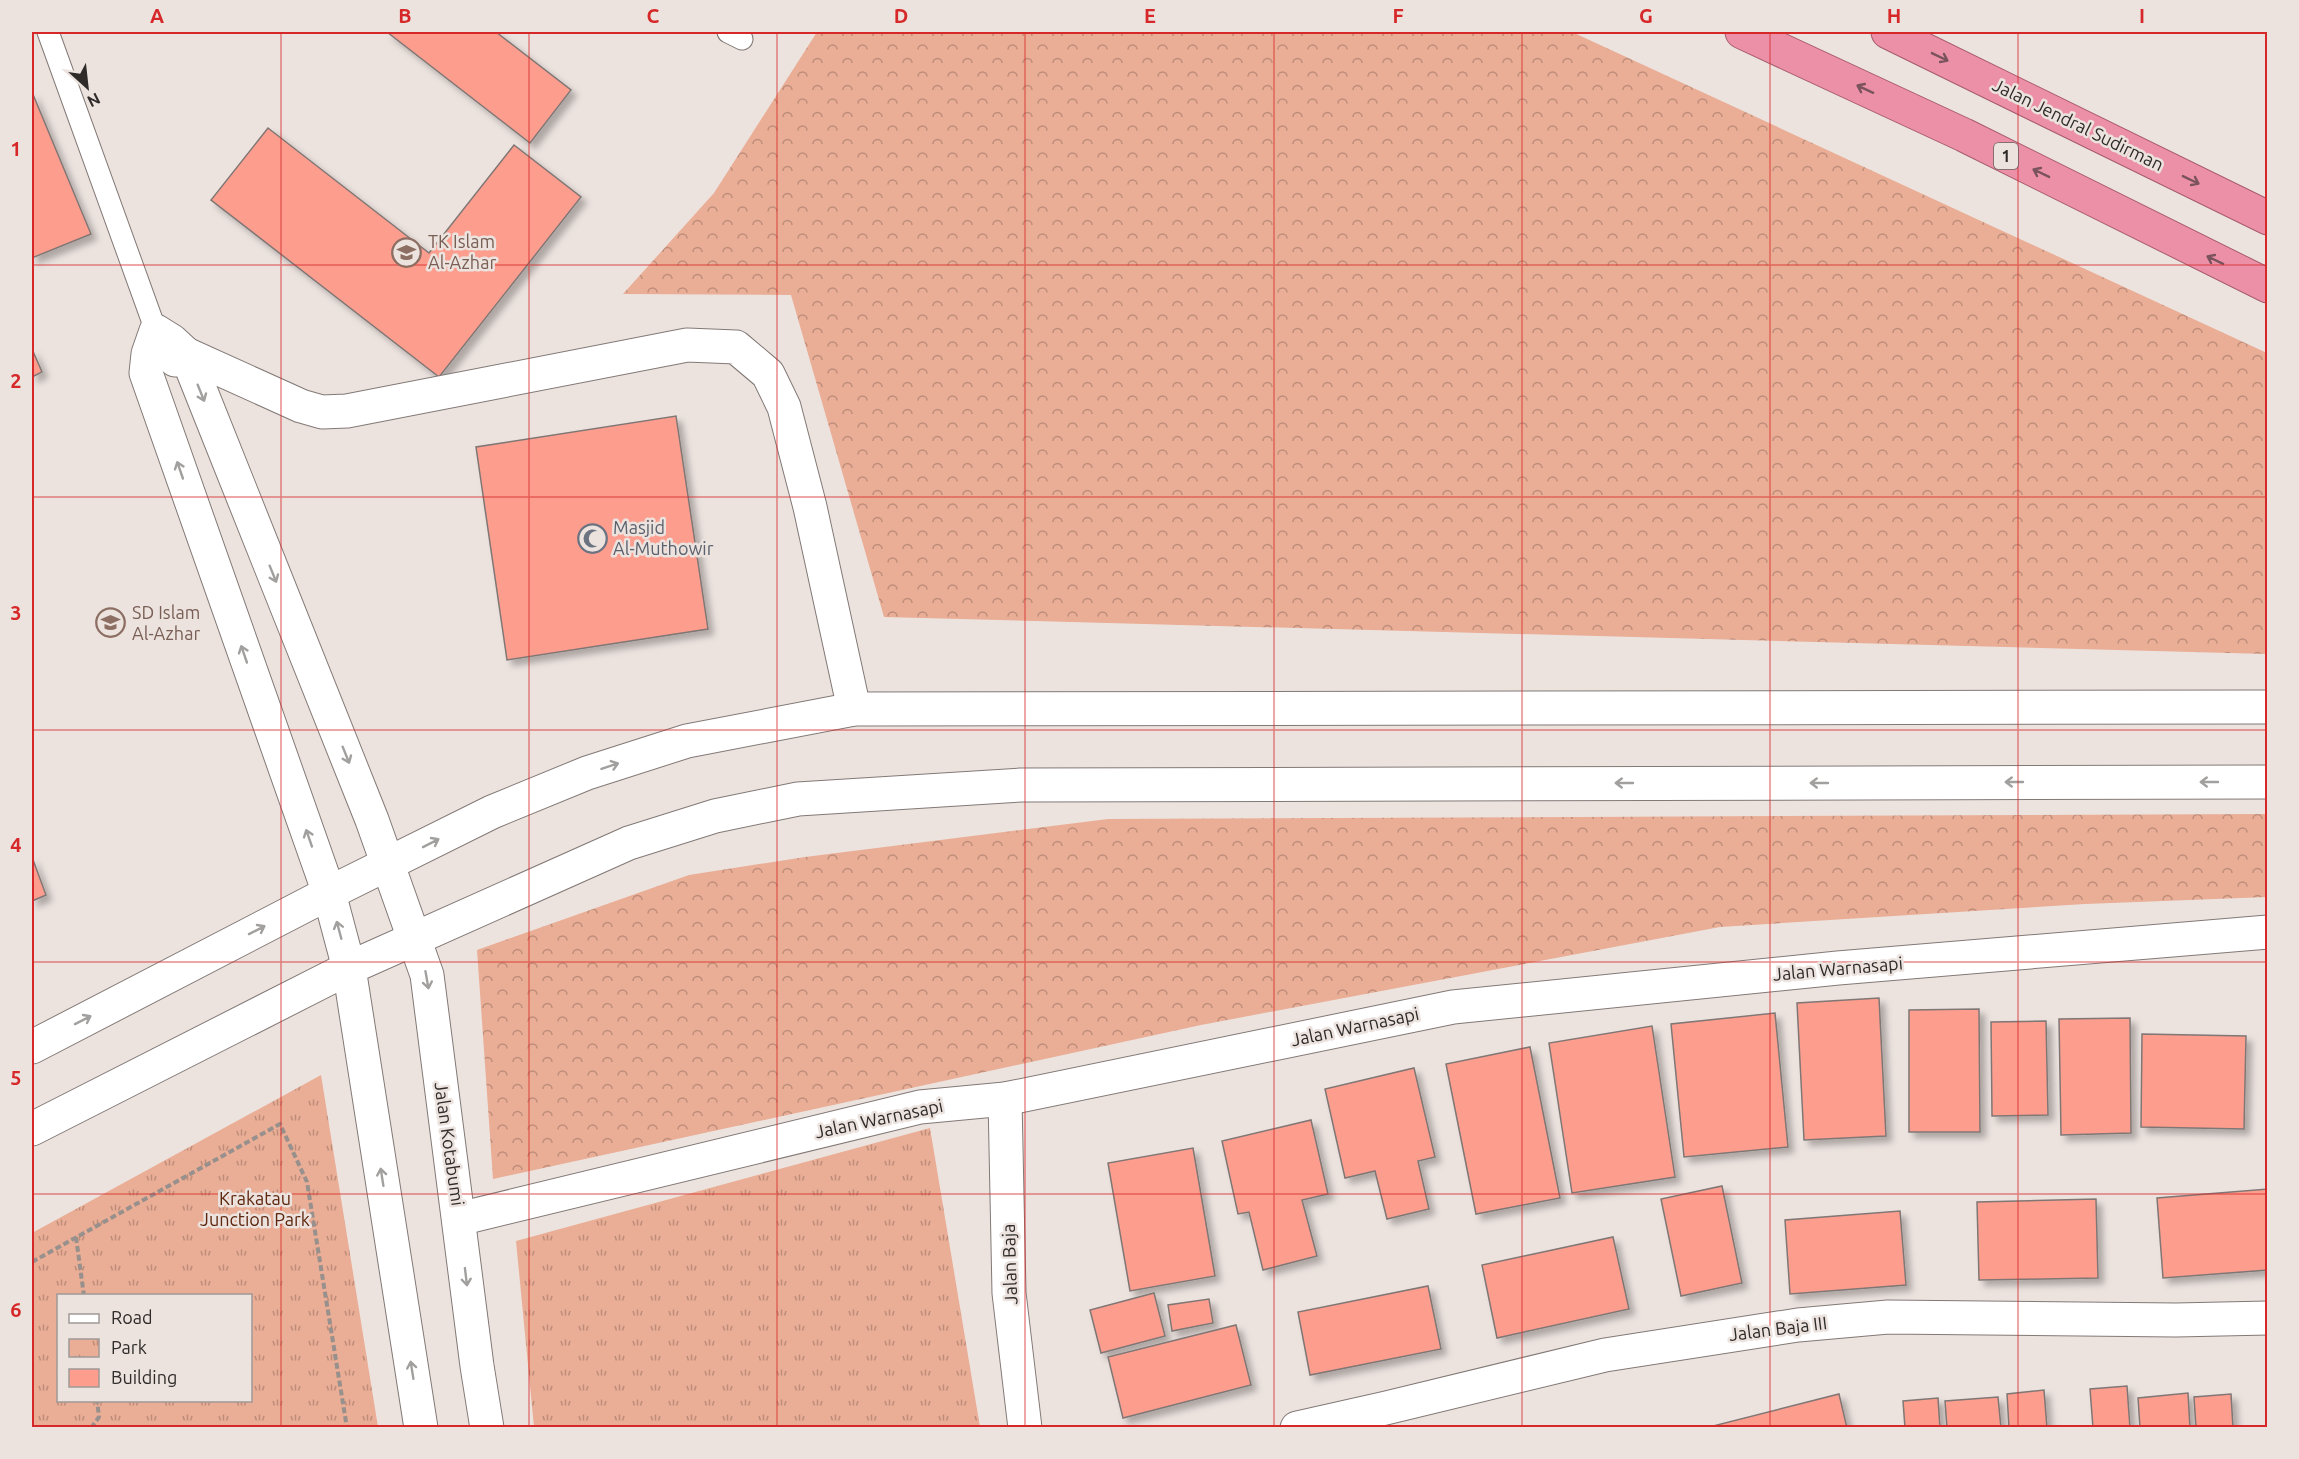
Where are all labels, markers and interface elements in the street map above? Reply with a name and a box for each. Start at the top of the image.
text: A [150,4,164,27]
text: B [398,4,412,27]
text: C [647,4,660,27]
text: D [894,4,908,27]
text: E [1144,4,1156,27]
text: F [1392,4,1404,27]
text: G [1639,4,1653,27]
text: H [1887,4,1901,27]
text: I [2139,4,2145,27]
one-way arrow [1931,52,1949,64]
north arrow [57,57,117,117]
street label: Jalan Jendral Sudirman [1990,74,2167,174]
one-way arrow [1856,82,1874,94]
text: N [84,90,103,111]
text: 1 [10,137,22,160]
road number: 1 [1994,143,2018,169]
one-way arrow [2032,167,2050,178]
one-way arrow [2181,175,2199,187]
place label: TK Islam Al-Azhar [428,231,496,272]
school or university icon: TK Islam Al-Azhar [391,236,423,268]
one-way arrow [2207,254,2225,265]
text: 2 [10,369,22,392]
one-way arrow [196,383,207,401]
one-way arrow [173,461,184,480]
place label: Masjid Al-Muthowir [613,517,714,558]
mosque icon: Masjid Al-Muthowir [576,522,608,554]
one-way arrow [268,564,279,582]
text: 3 [10,601,22,624]
place label: SD Islam Al-Azhar [132,602,200,643]
school or university icon: SD Islam Al-Azhar [95,607,127,639]
one-way arrow [238,645,249,664]
one-way arrow [341,745,352,763]
one-way arrow [600,760,619,771]
one-way arrow [2005,776,2025,788]
one-way arrow [2200,776,2220,788]
one-way arrow [1615,777,1635,789]
one-way arrow [1810,777,1830,789]
one-way arrow [303,829,314,848]
text: 4 [10,833,22,856]
one-way arrow [422,837,440,848]
one-way arrow [333,921,344,940]
one-way arrow [247,924,265,935]
street label: Jalan Warnasapi [1772,952,1904,984]
one-way arrow [422,970,433,989]
street label: Jalan Warnasapi [1289,1003,1421,1049]
one-way arrow [74,1013,92,1025]
text: 5 [10,1066,22,1089]
street label: Jalan Kotabumi [431,1081,469,1207]
street label: Jalan Warnasapi [813,1095,945,1141]
one-way arrow [376,1168,387,1187]
park label: Krakatau Junction Park [200,1188,310,1229]
street label: Jalan Baja [998,1223,1020,1305]
one-way arrow [461,1266,472,1286]
legend [57,1294,252,1402]
text: 6 [10,1298,22,1321]
text: Road [111,1307,153,1327]
street label: Jalan Baja III [1728,1312,1828,1344]
text: Park [111,1337,147,1357]
one-way arrow [407,1360,418,1380]
text: Building [111,1367,177,1387]

